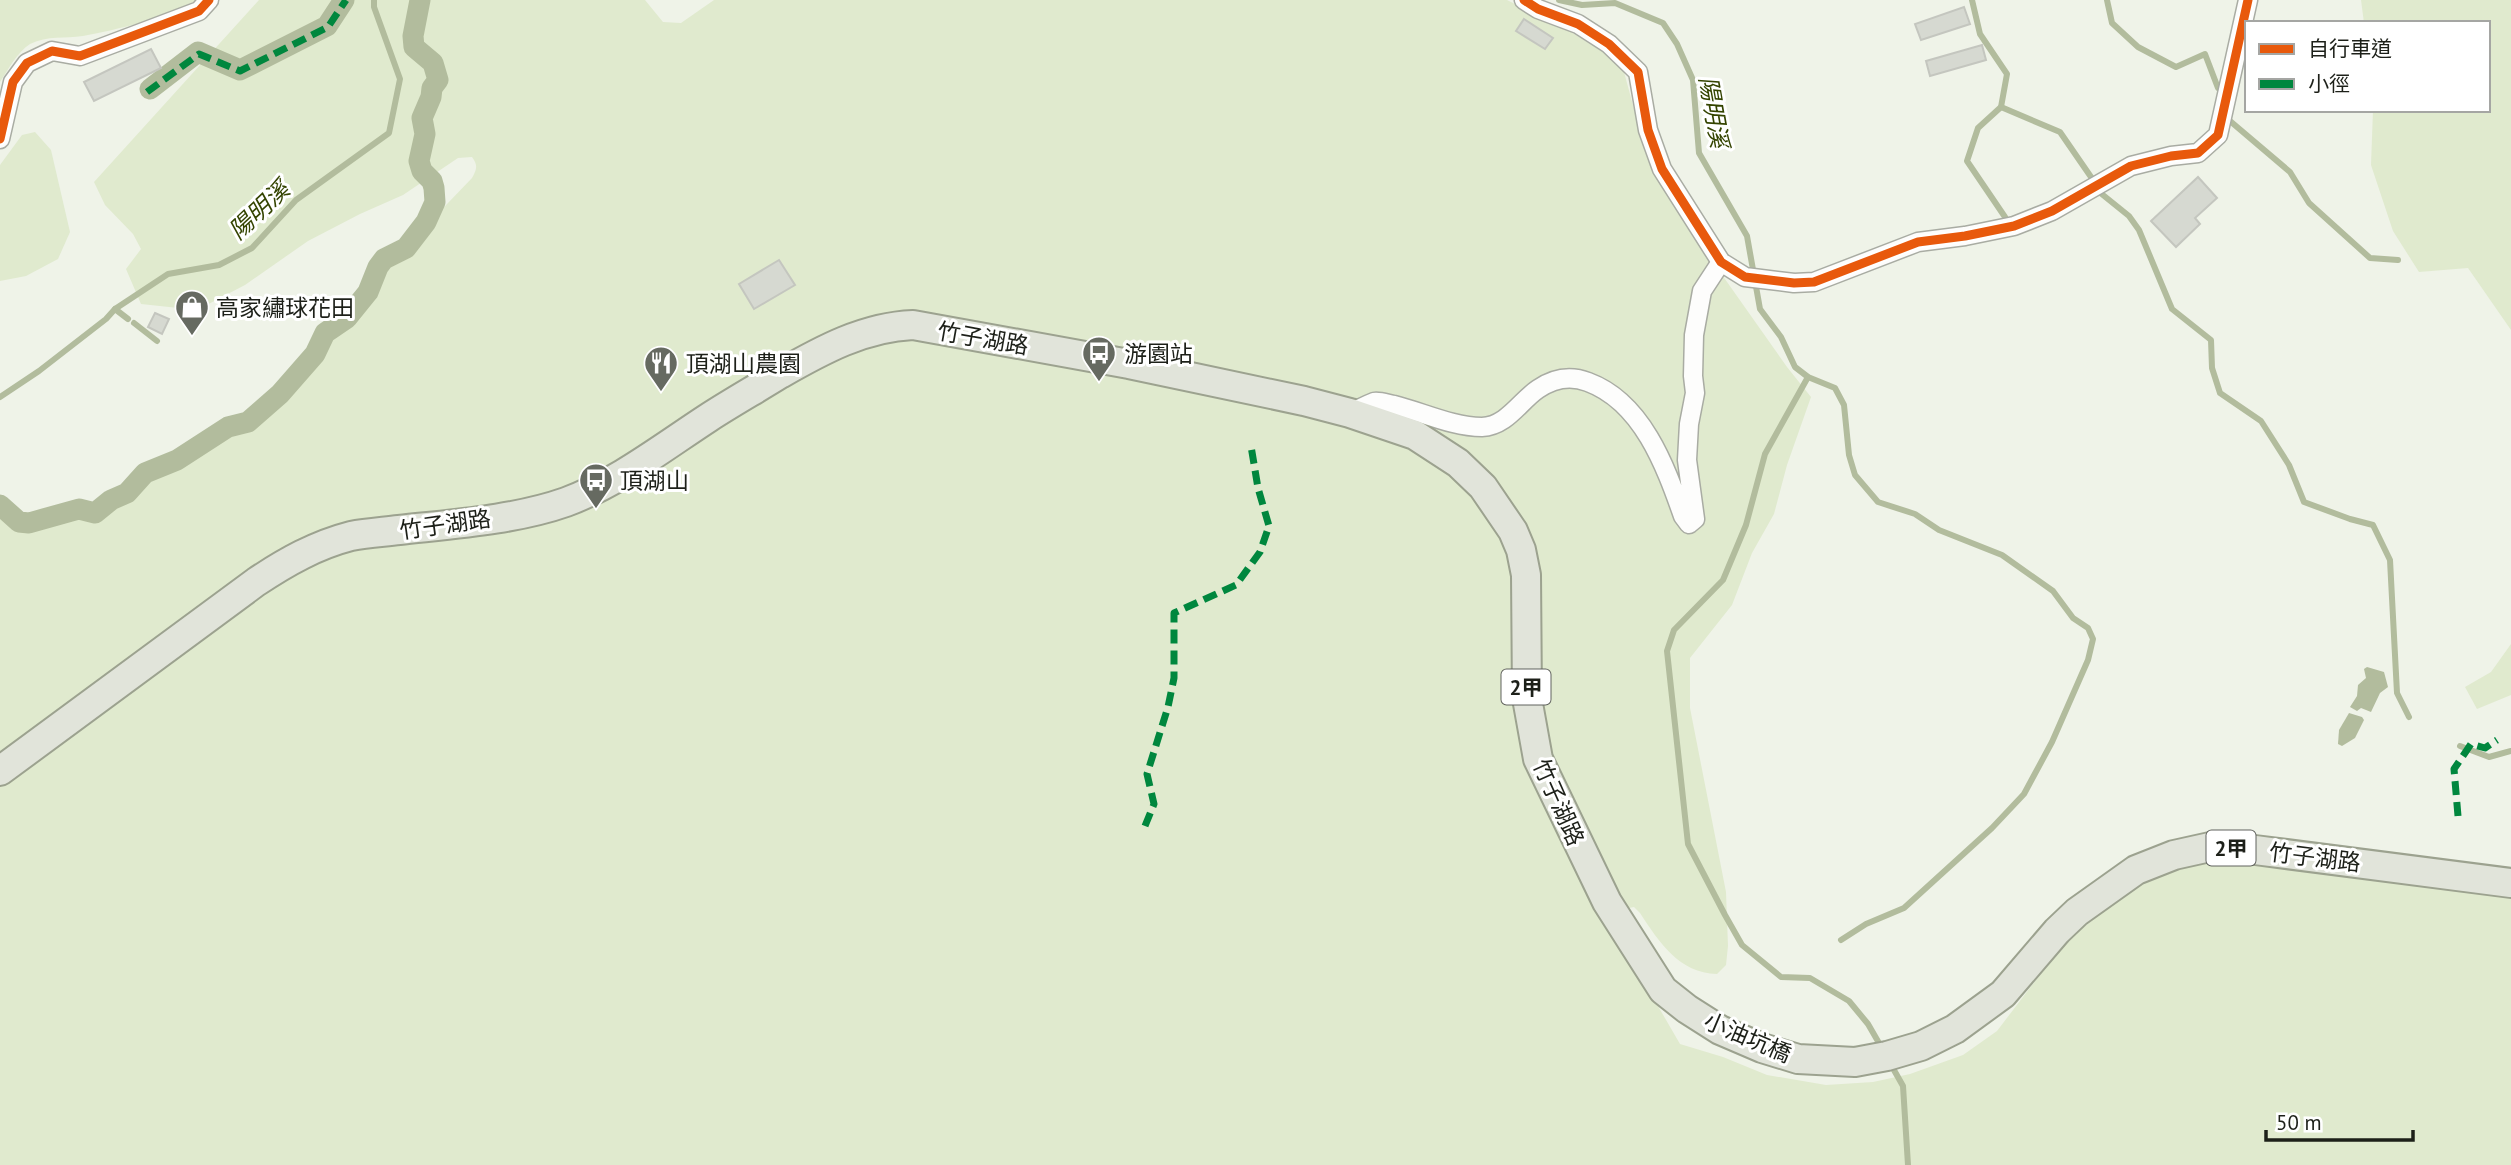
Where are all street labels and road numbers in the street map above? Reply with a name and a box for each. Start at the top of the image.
street label: 竹子湖路 [935,316,1031,360]
street label: 竹子湖路 [397,503,493,545]
road number: 2甲 [1502,670,1550,704]
street label: 竹子湖路 [1527,754,1591,850]
road number: 2甲 [2206,830,2256,866]
street label: 竹子湖路 [2268,837,2362,877]
street label: 小油坑橋 [1700,1006,1796,1068]

